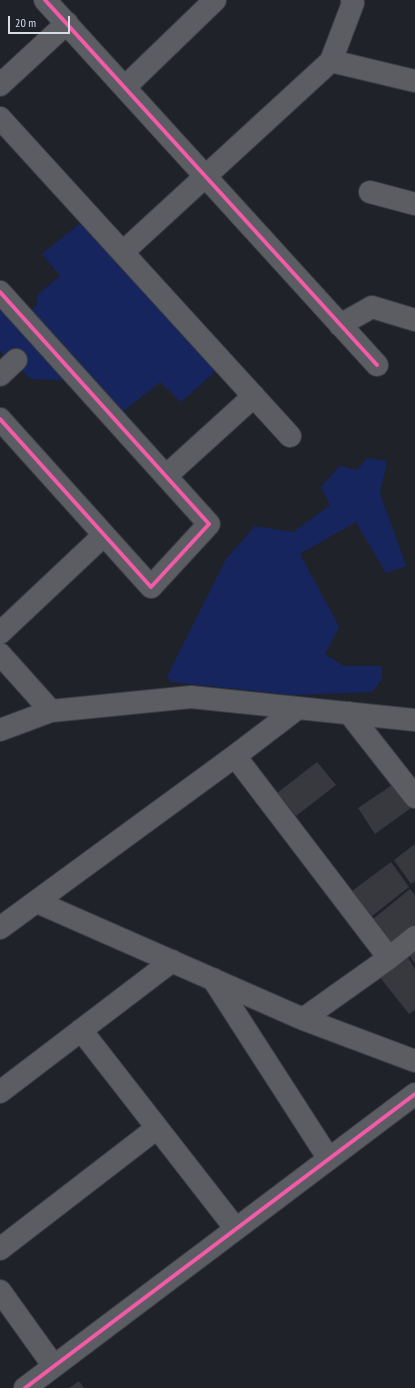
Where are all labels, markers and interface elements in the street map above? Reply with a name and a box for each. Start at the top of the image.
scale bar [10,8,72,34]
text: 20 m [15,15,36,30]

